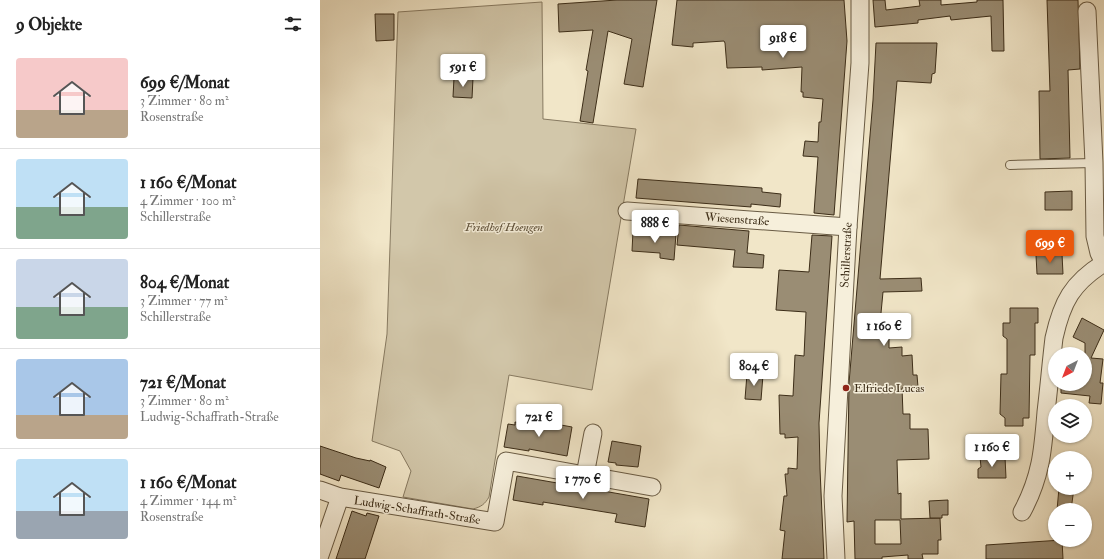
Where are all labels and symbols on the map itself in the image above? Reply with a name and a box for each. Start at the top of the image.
pin: 918 € [755,25,811,59]
pin: 591 € [435,54,491,88]
pin: 888 € [627,210,683,244]
street label: Wiesenstraße [703,210,770,229]
park label: Friedhof Hoengen [464,220,543,235]
street label: Schillerstraße [837,222,856,288]
pin: 699 € [1022,230,1078,264]
pin: 1 160 € [847,313,921,347]
north arrow [1048,347,1092,391]
pin: 804 € [726,353,782,387]
place label: Elfriede Lucas [854,381,924,396]
marker: Elfriede Lucas [841,383,851,393]
pin: 721 € [511,404,567,438]
pin: 1 160 € [955,434,1029,468]
pin: 1 770 € [546,466,620,500]
street label: Ludwig-Schaffrath-Straße [353,493,481,528]

